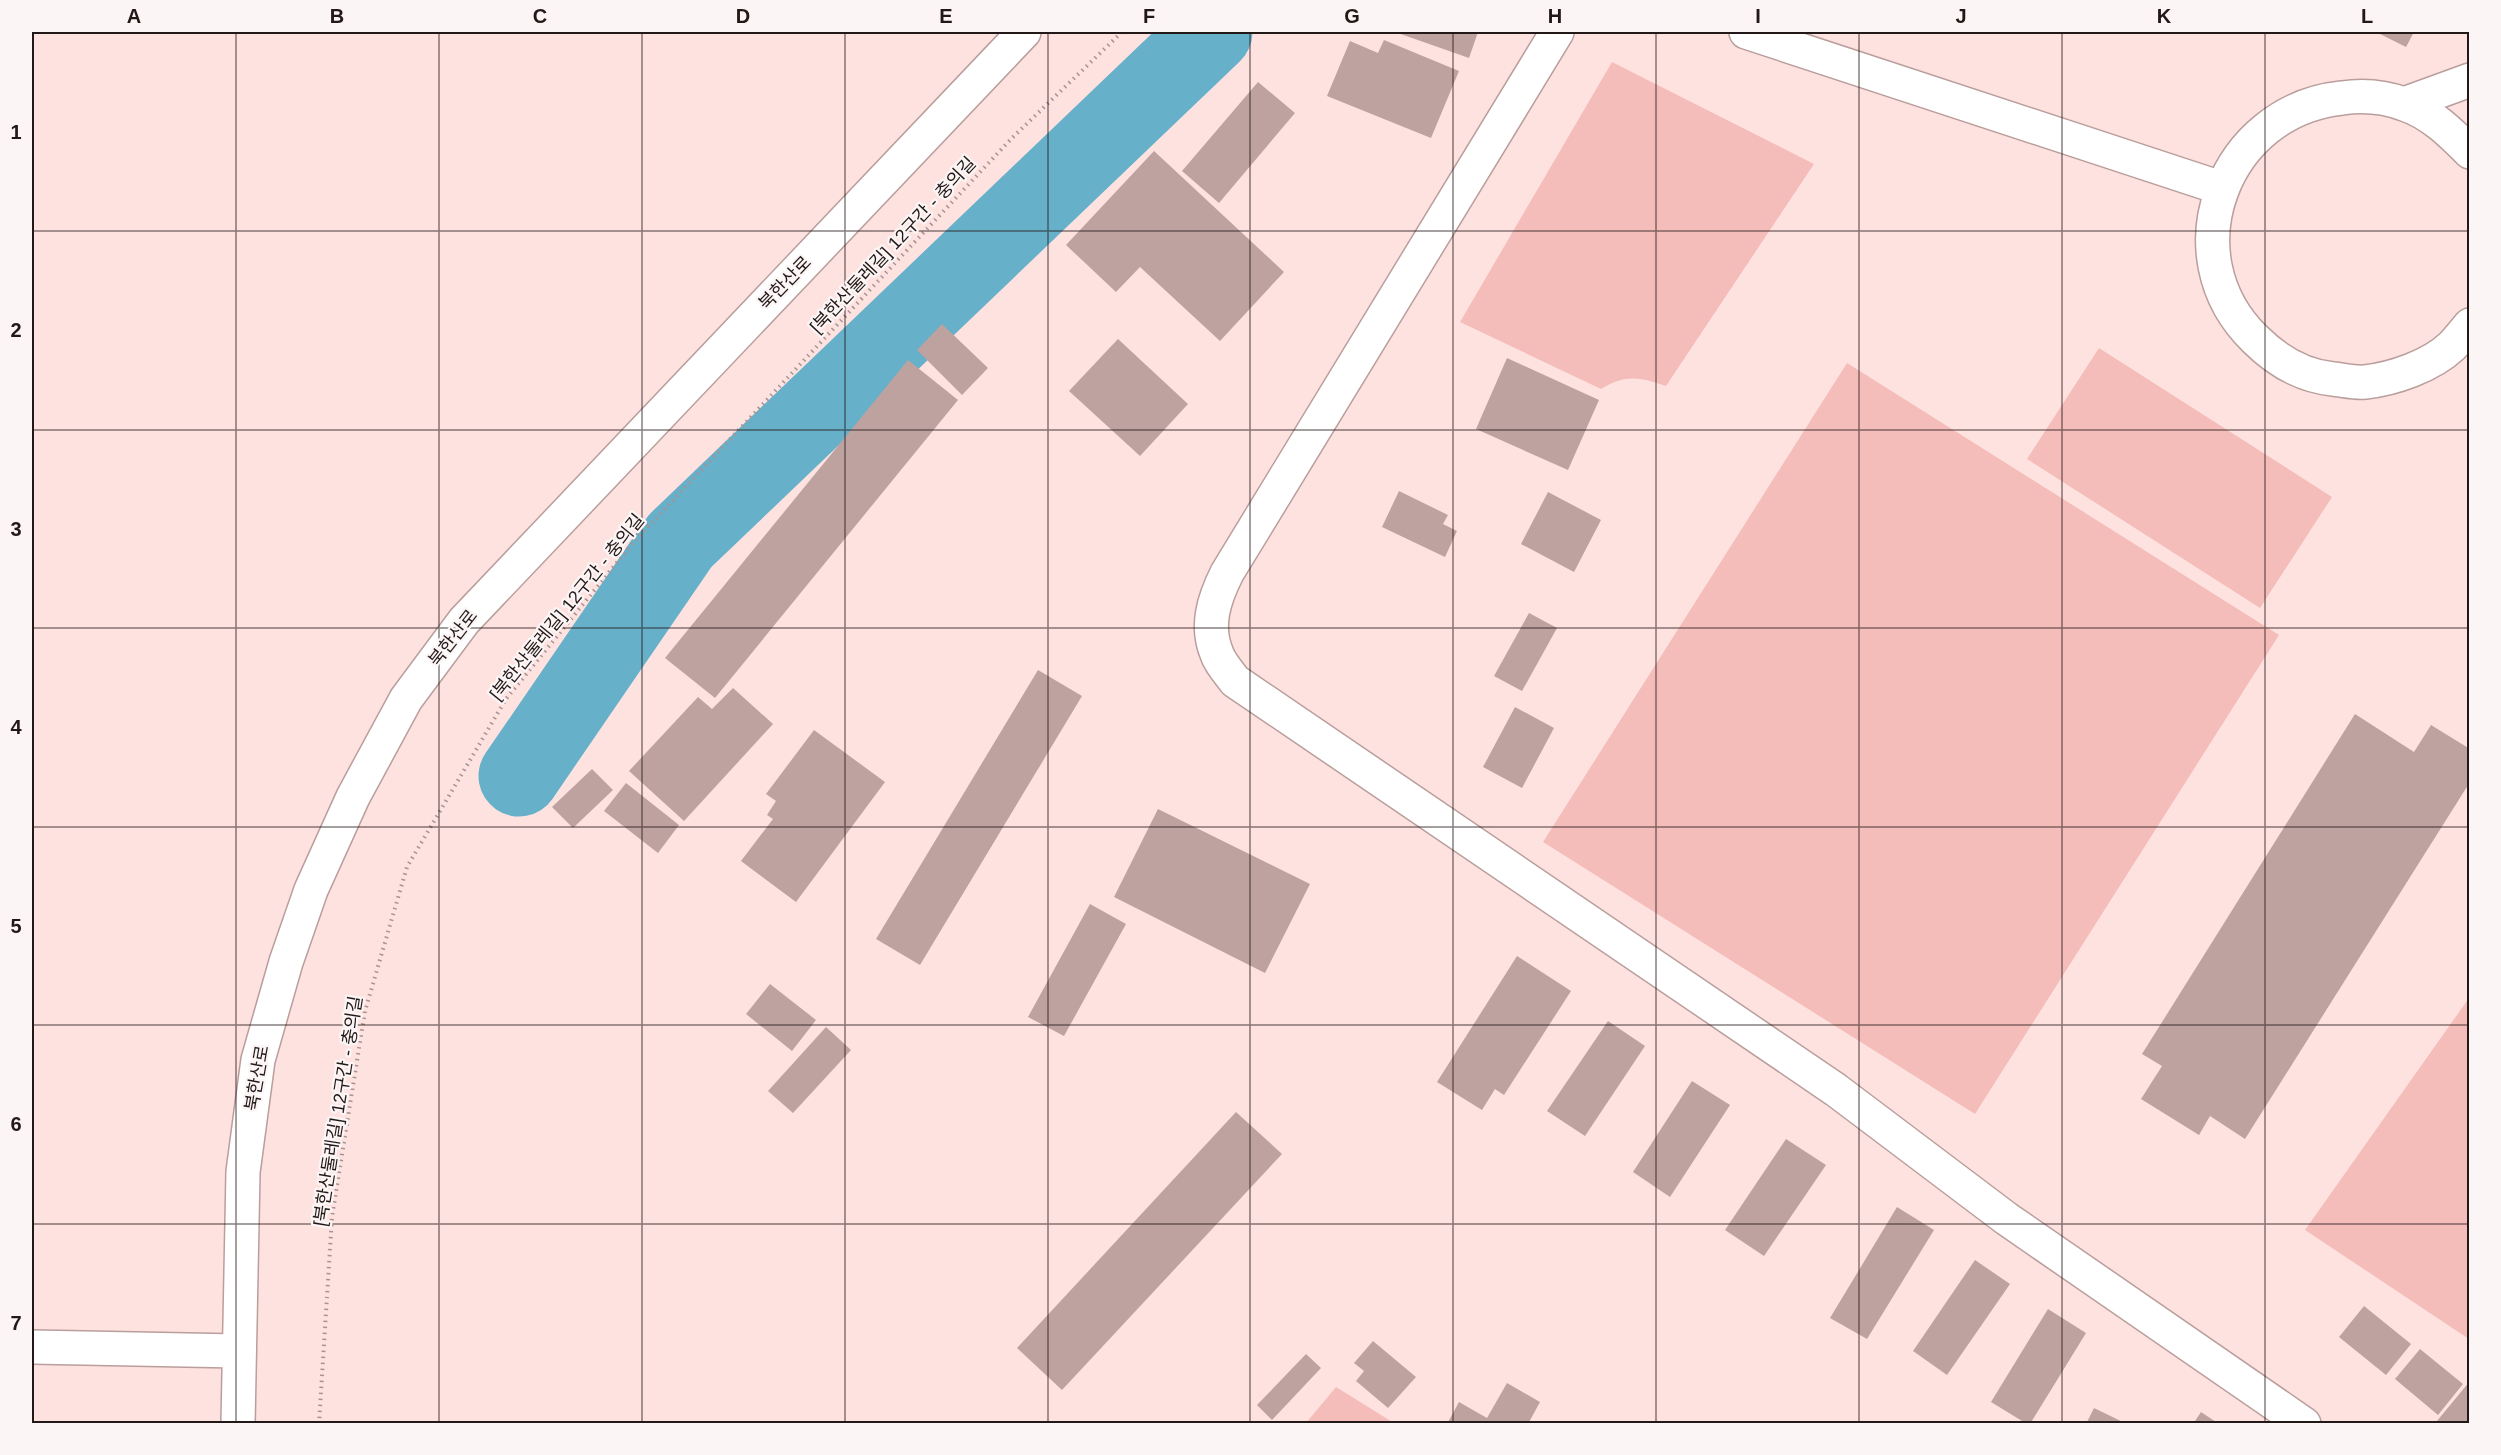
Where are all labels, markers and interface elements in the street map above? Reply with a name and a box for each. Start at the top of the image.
text: A [127,5,141,27]
text: B [330,5,344,27]
text: C [533,5,547,27]
text: D [736,5,750,27]
text: E [939,5,953,27]
text: F [1143,5,1155,27]
text: G [1344,5,1360,27]
text: H [1548,5,1562,27]
text: I [1755,5,1761,27]
text: J [1955,5,1967,27]
text: K [2157,5,2172,27]
text: L [2361,5,2373,27]
text: 1 [10,121,22,143]
street label: [북한산둘레길] 12구간 - 충의길 [806,153,980,337]
street label: 북한산로 [755,252,815,314]
text: 2 [10,319,22,341]
street label: [북한산둘레길] 12구간 - 충의길 [486,510,648,704]
text: 3 [10,518,22,540]
street label: 북한산로 [425,606,481,670]
text: 4 [10,716,22,738]
text: 5 [10,915,22,937]
street label: [북한산둘레길] 12구간 - 충의길 [310,994,366,1228]
street label: 북한산로 [241,1044,273,1112]
text: 6 [10,1113,22,1135]
text: 7 [10,1312,22,1334]

